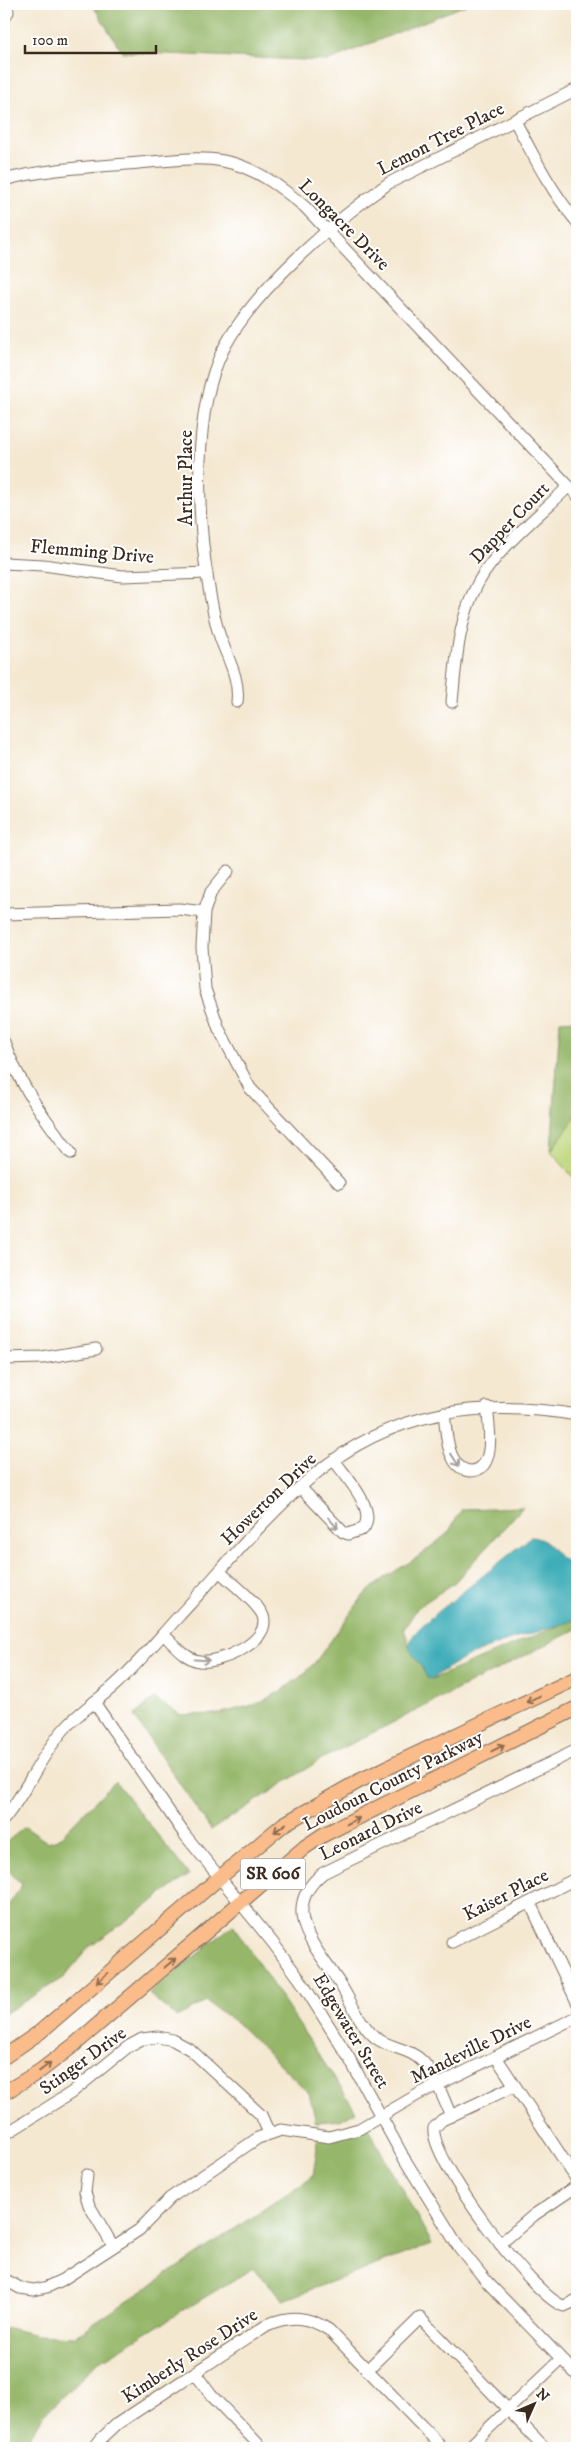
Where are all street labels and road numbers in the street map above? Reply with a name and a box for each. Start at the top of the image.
street label: Lemon Tree Place [374,97,508,181]
street label: Longacre Drive [294,175,395,276]
street label: Arthur Place [175,430,198,526]
street label: Dapper Court [465,477,555,569]
street label: Flemming Drive [29,535,155,569]
street label: Howerton Drive [217,1448,322,1550]
street label: Loudoun County Parkway [299,1725,488,1836]
street label: Leonard Drive [316,1796,426,1866]
road number: SR 606 [240,1858,306,1890]
street label: Kaiser Place [460,1864,553,1926]
street label: Edgewater Street [308,1969,394,2093]
street label: Mandeville Drive [407,2011,535,2089]
street label: Stinger Drive [35,2022,131,2100]
street label: Kimberly Rose Drive [118,2303,262,2408]

